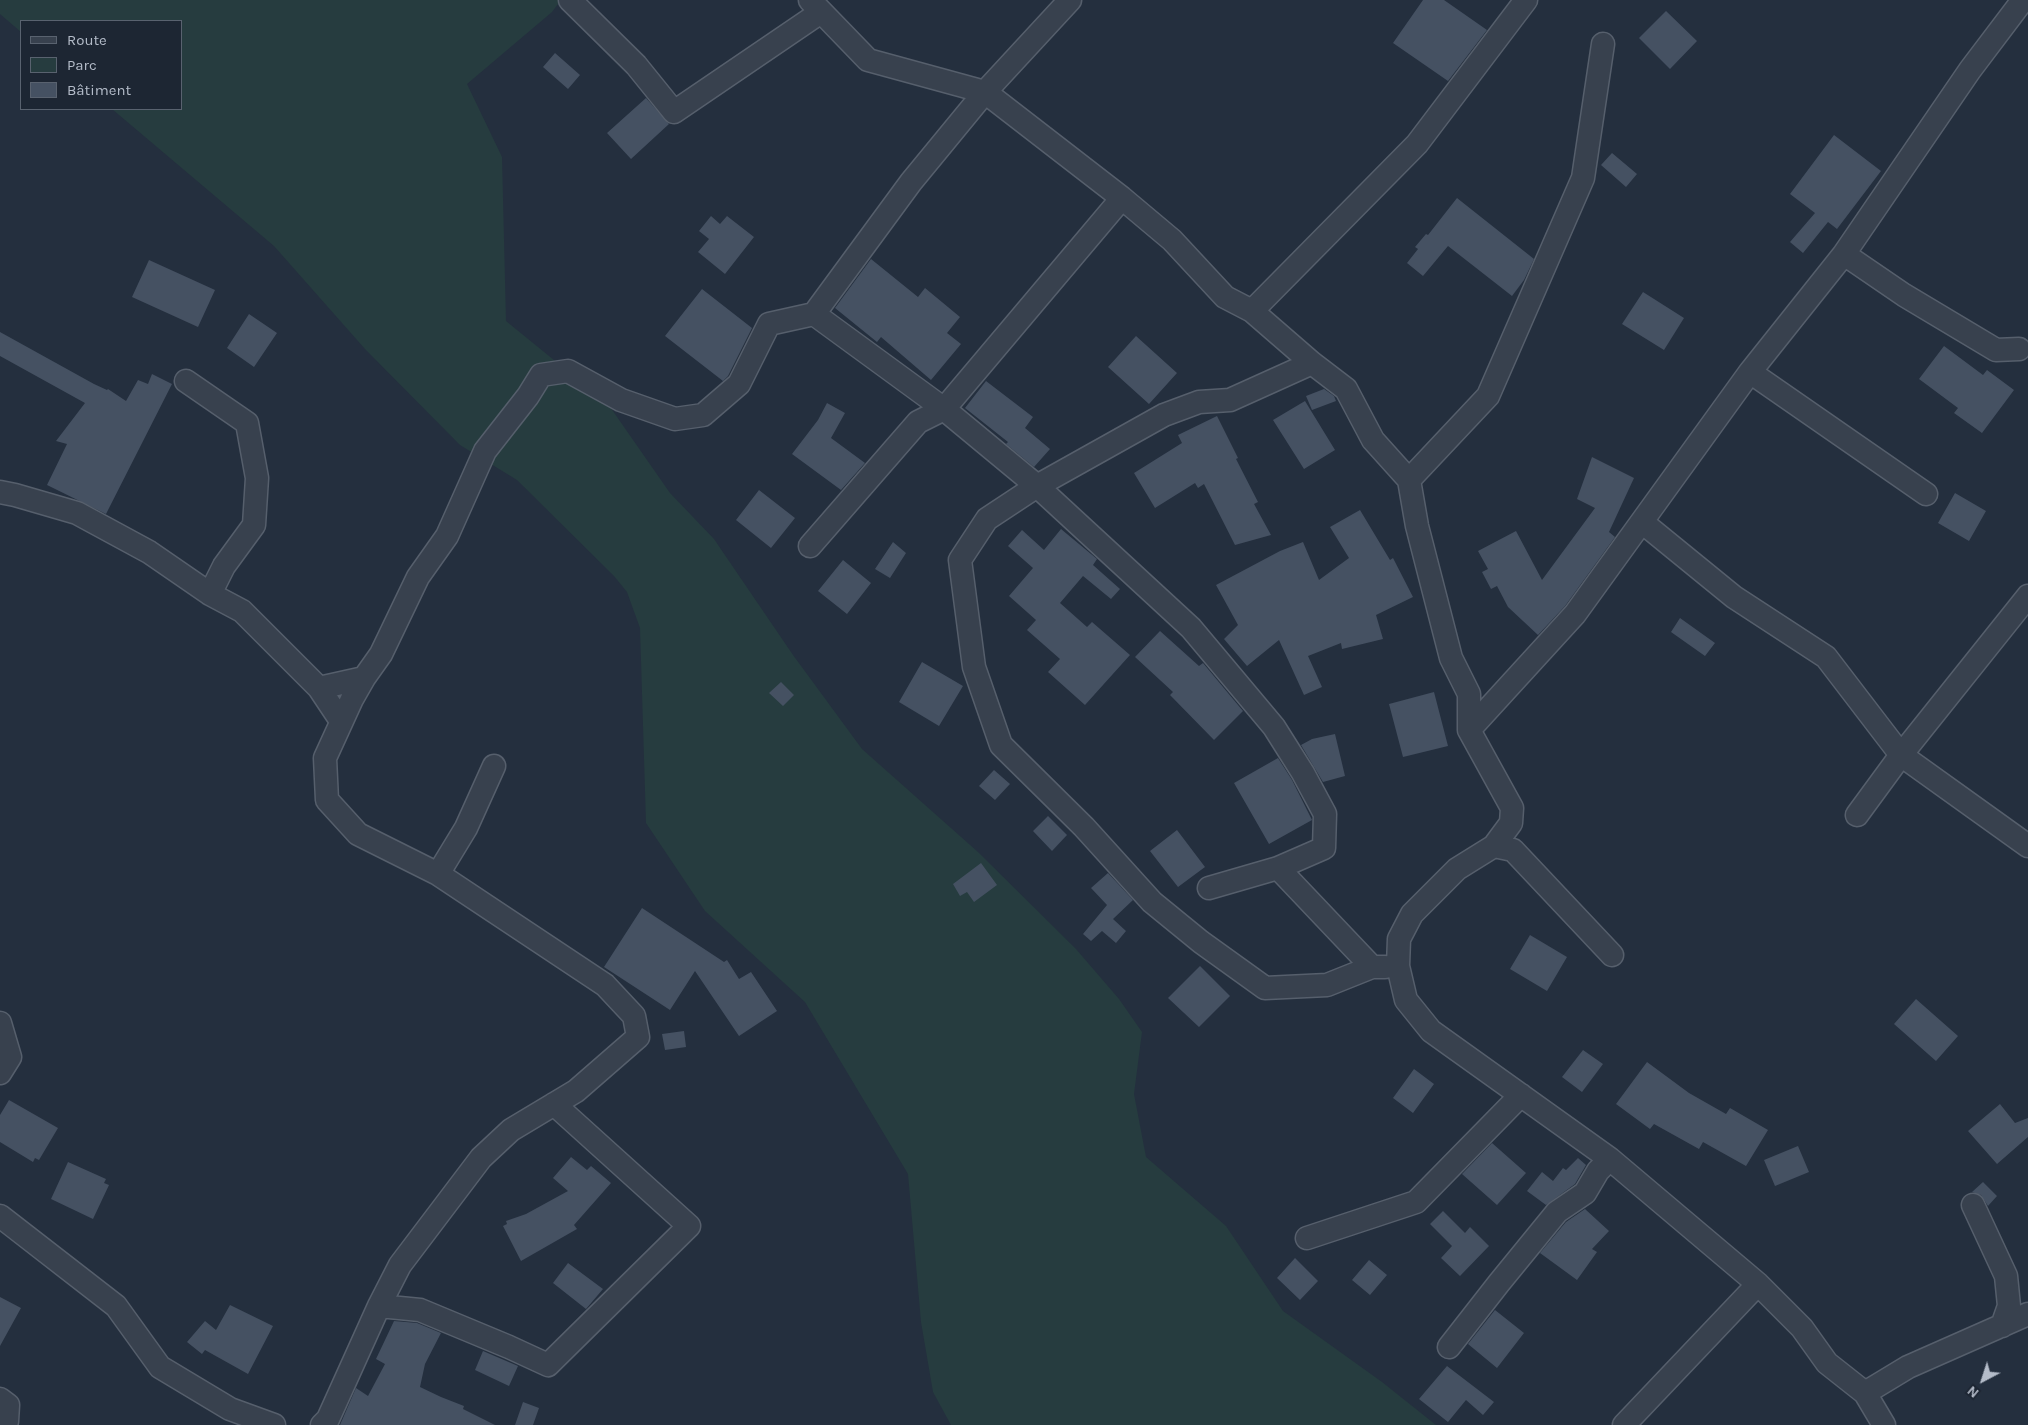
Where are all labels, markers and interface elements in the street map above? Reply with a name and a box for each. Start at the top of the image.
legend [20,20,182,110]
text: Route [67,31,107,49]
text: Parc [67,56,97,74]
text: Bâtiment [67,81,131,99]
north arrow [1958,1355,2008,1405]
text: N [1964,1382,1982,1402]

